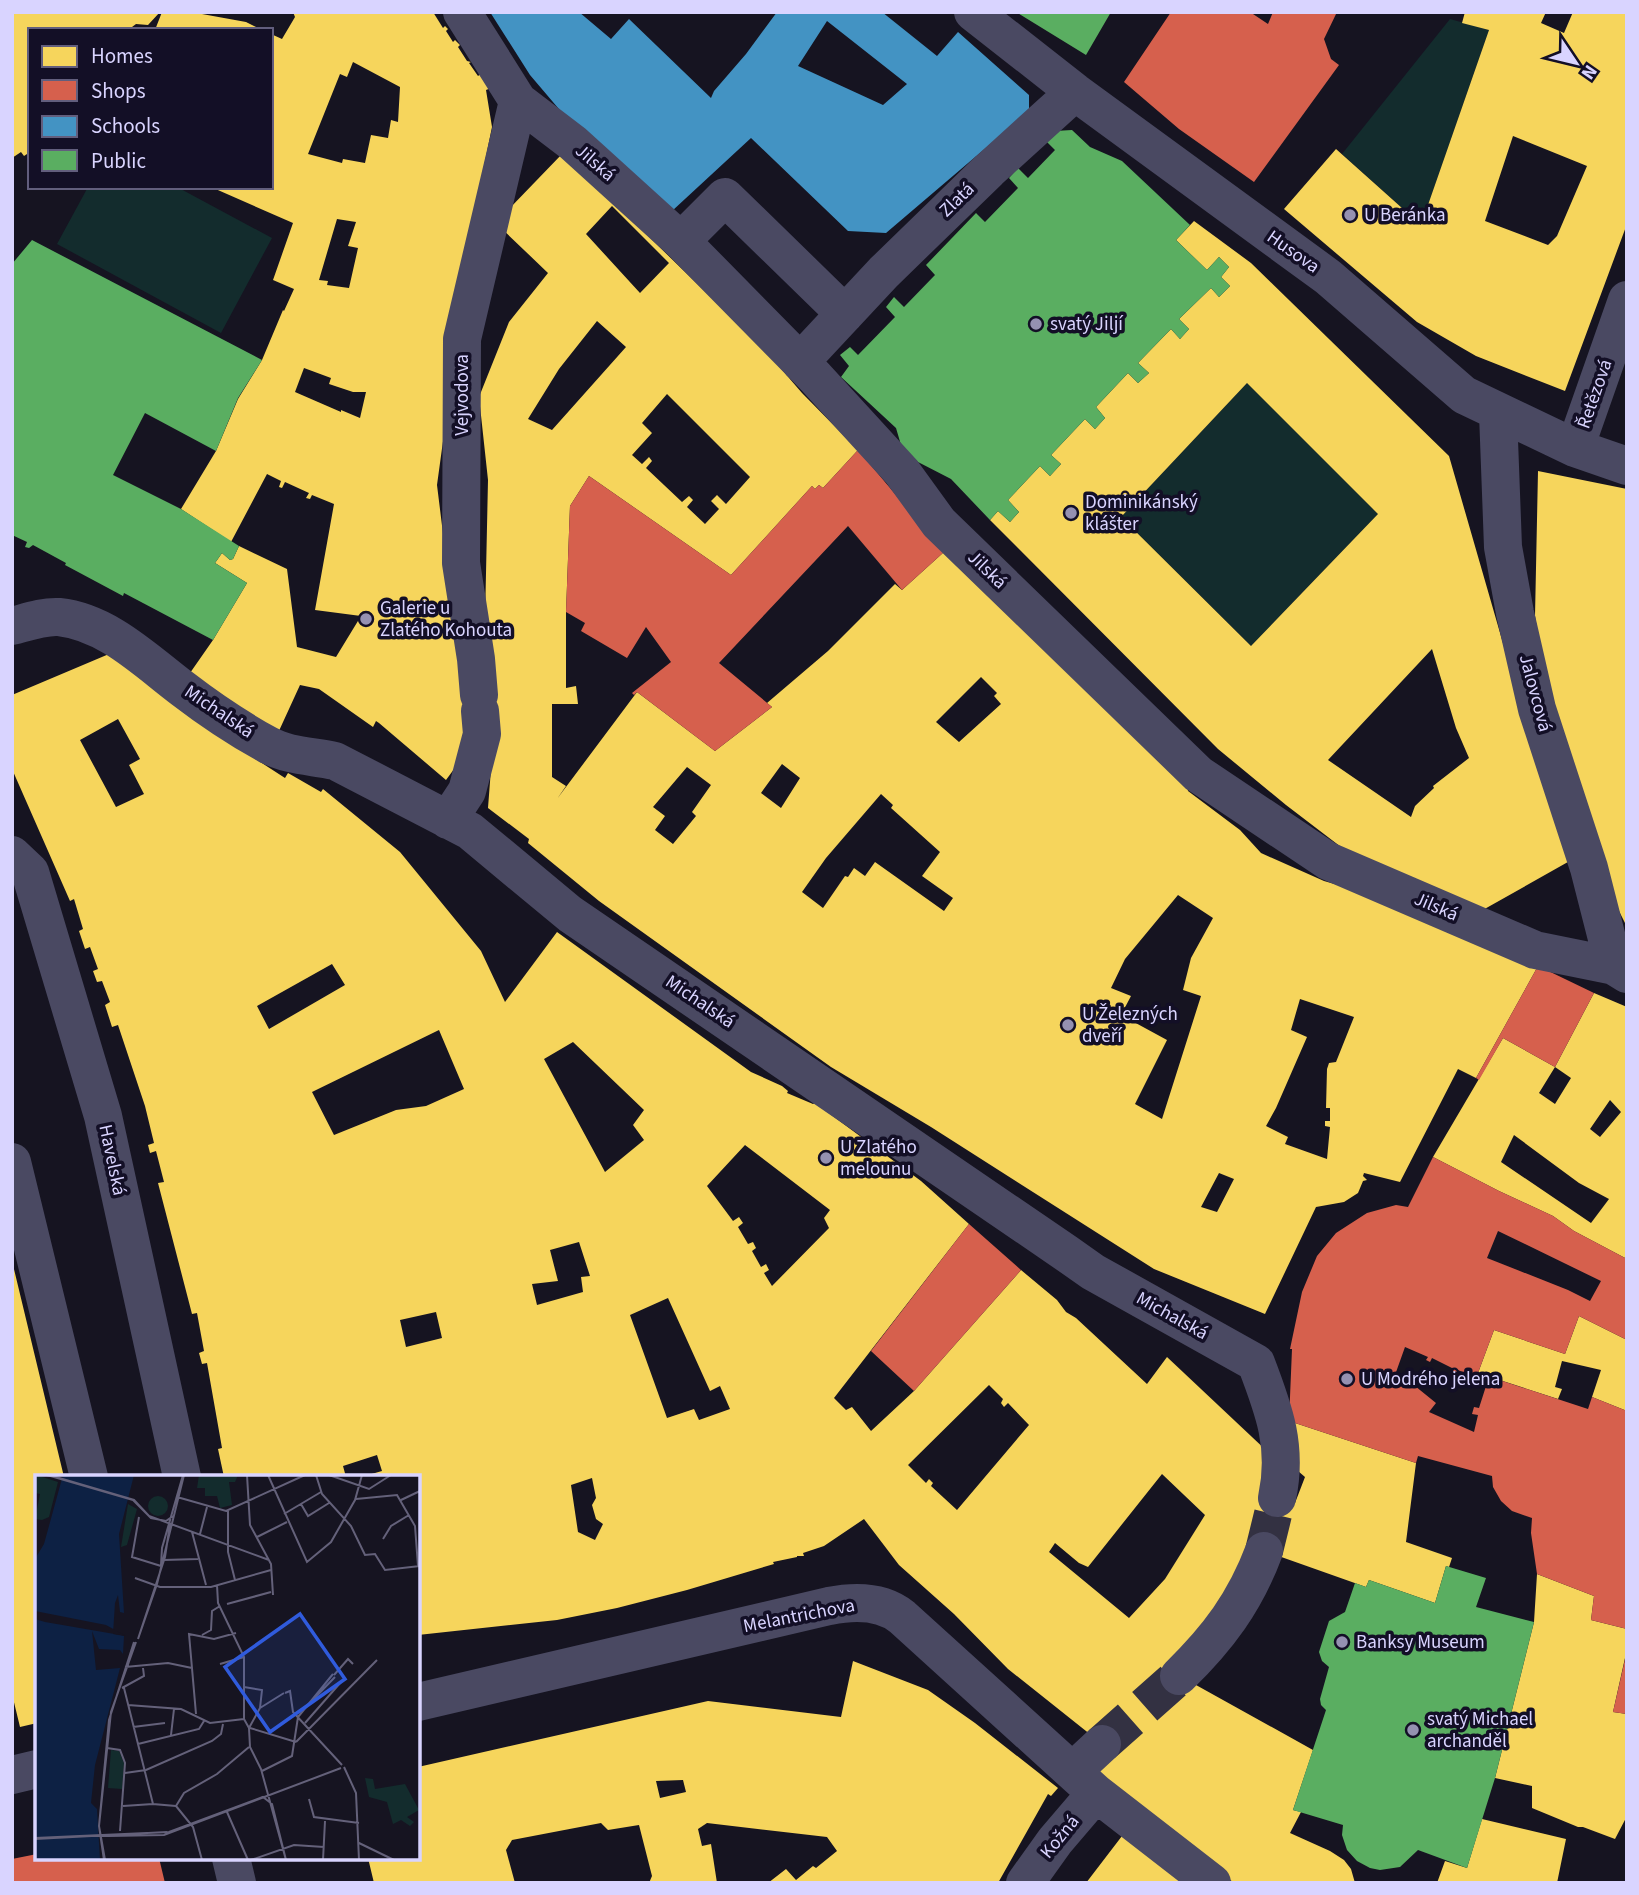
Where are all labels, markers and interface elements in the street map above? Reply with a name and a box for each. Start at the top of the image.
legend [28,28,273,189]
north arrow [1541,28,1611,98]
text: Homes [91,41,153,71]
text: N [1574,59,1603,85]
text: Shops [91,76,146,106]
text: Schools [91,111,160,141]
street label: Jilská [569,138,621,188]
text: Public [91,146,146,176]
street label: Zlatá [933,176,981,224]
place label: U Beránka [1364,202,1446,229]
marker: U Beránka [1342,207,1358,223]
street label: Husova [1261,224,1325,280]
place label: svatý Jiljí [1050,311,1124,338]
marker: svatý Jiljí [1028,316,1044,332]
street label: Vejvodova [449,354,476,436]
street label: Řetězová [1571,356,1619,432]
place label: Dominikánský klášter [1085,489,1198,538]
marker: Dominikánský klášter [1063,505,1079,521]
street label: Jilská [961,545,1013,595]
place label: Galerie u Zlatého Kohouta [380,595,512,644]
marker: Galerie u Zlatého Kohouta [358,611,374,627]
street label: Jalovcová [1512,651,1558,735]
street label: Michalská [179,679,259,745]
street label: Jilská [1410,886,1462,928]
street label: Michalská [660,969,740,1035]
place label: U Železných dveří [1082,1001,1178,1050]
marker: U Železných dveří [1060,1017,1076,1033]
street label: Havelská [91,1122,133,1198]
place label: U Zlatého melounu [840,1134,917,1183]
marker: U Zlatého melounu [818,1150,834,1166]
street label: Michalská [1131,1285,1213,1347]
place label: U Modrého jelena [1361,1366,1500,1393]
marker: U Modrého jelena [1339,1371,1355,1387]
inset map [35,1475,420,1860]
street label: Melantrichova [741,1592,857,1640]
place label: Banksy Museum [1356,1629,1485,1656]
marker: Banksy Museum [1334,1634,1350,1650]
place label: svatý Michael archanděl [1427,1706,1533,1755]
marker: svatý Michael archanděl [1405,1722,1421,1738]
street label: Kožná [1034,1809,1086,1865]

